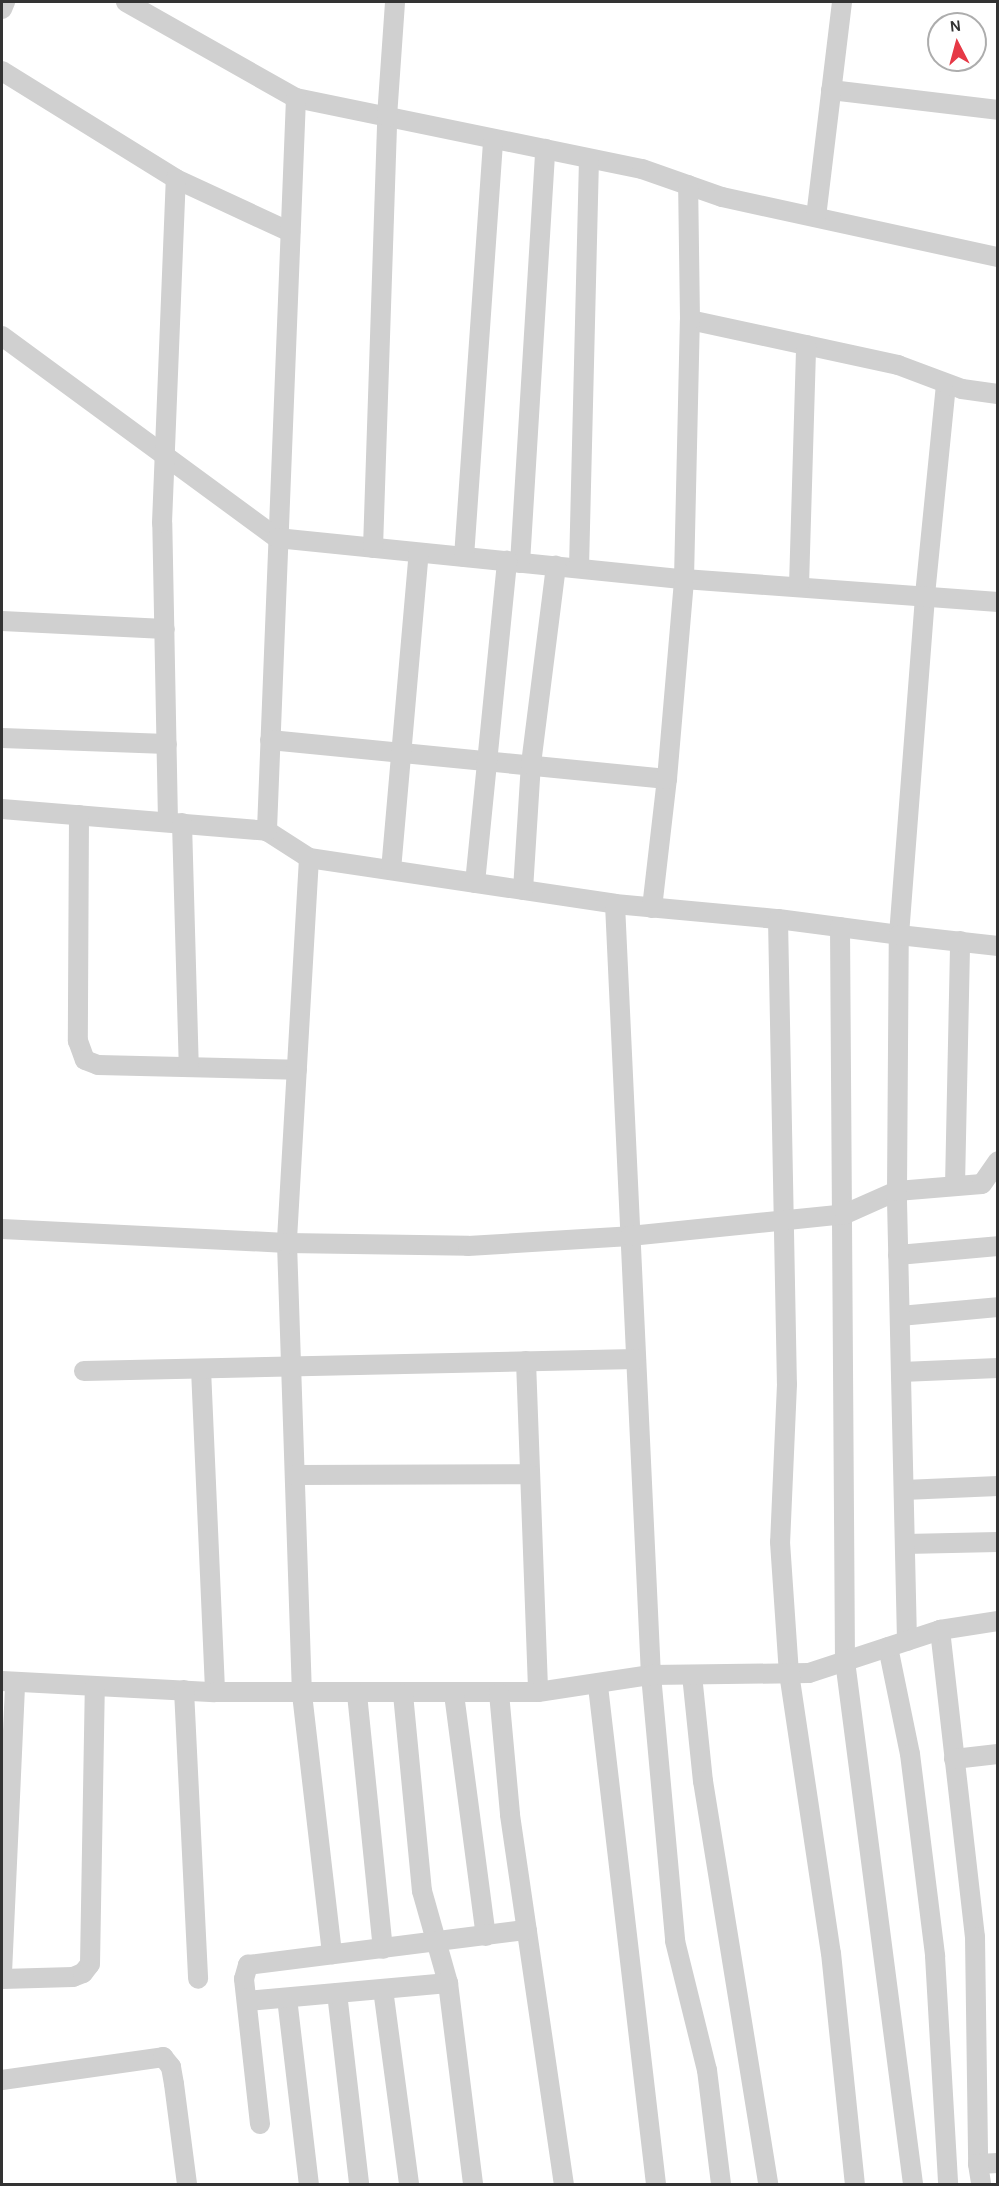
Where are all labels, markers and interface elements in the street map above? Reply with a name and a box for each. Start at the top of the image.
north arrow [927,12,987,72]
text: N [949,16,962,36]

